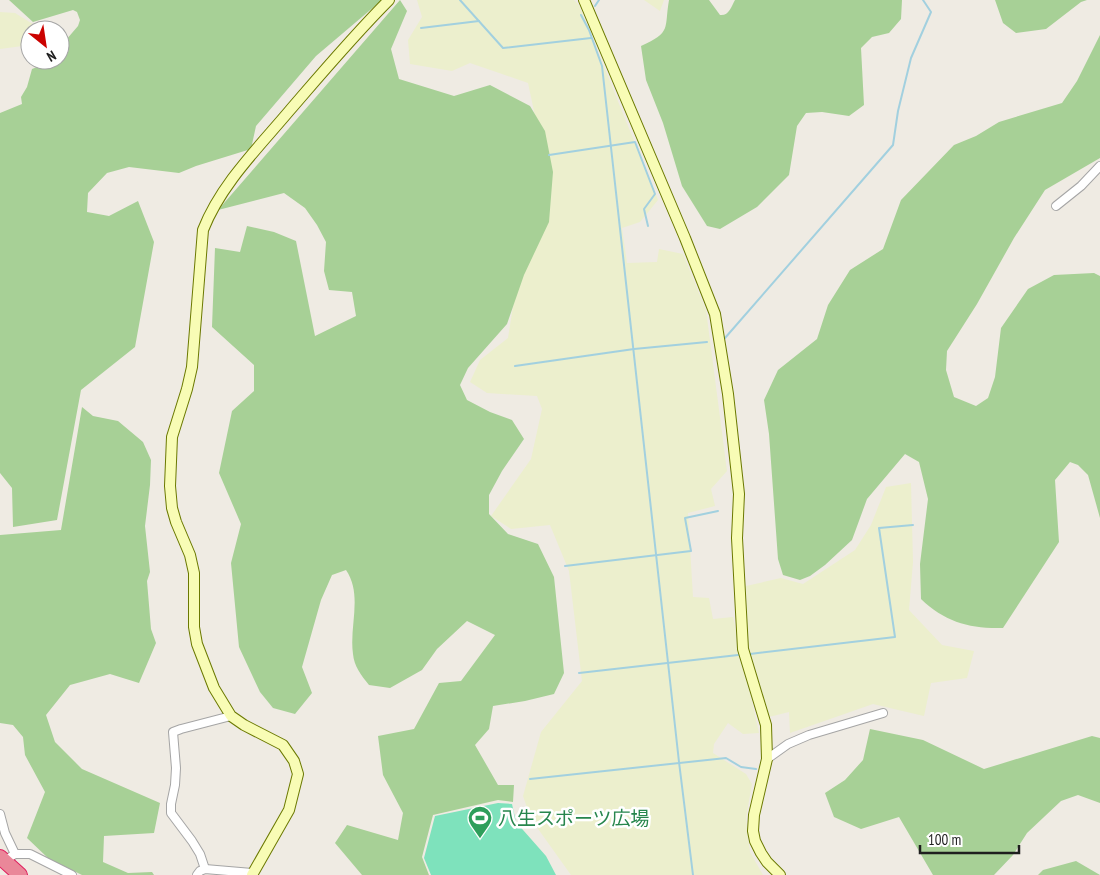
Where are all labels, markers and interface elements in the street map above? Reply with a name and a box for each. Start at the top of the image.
north arrow [20,20,70,70]
text: N [44,47,59,66]
sports icon: 八生スポーツ広場 [467,805,493,839]
place label: 八生スポーツ広場 [498,806,650,830]
scale bar [920,822,1019,854]
text: 100 m [928,830,961,849]

